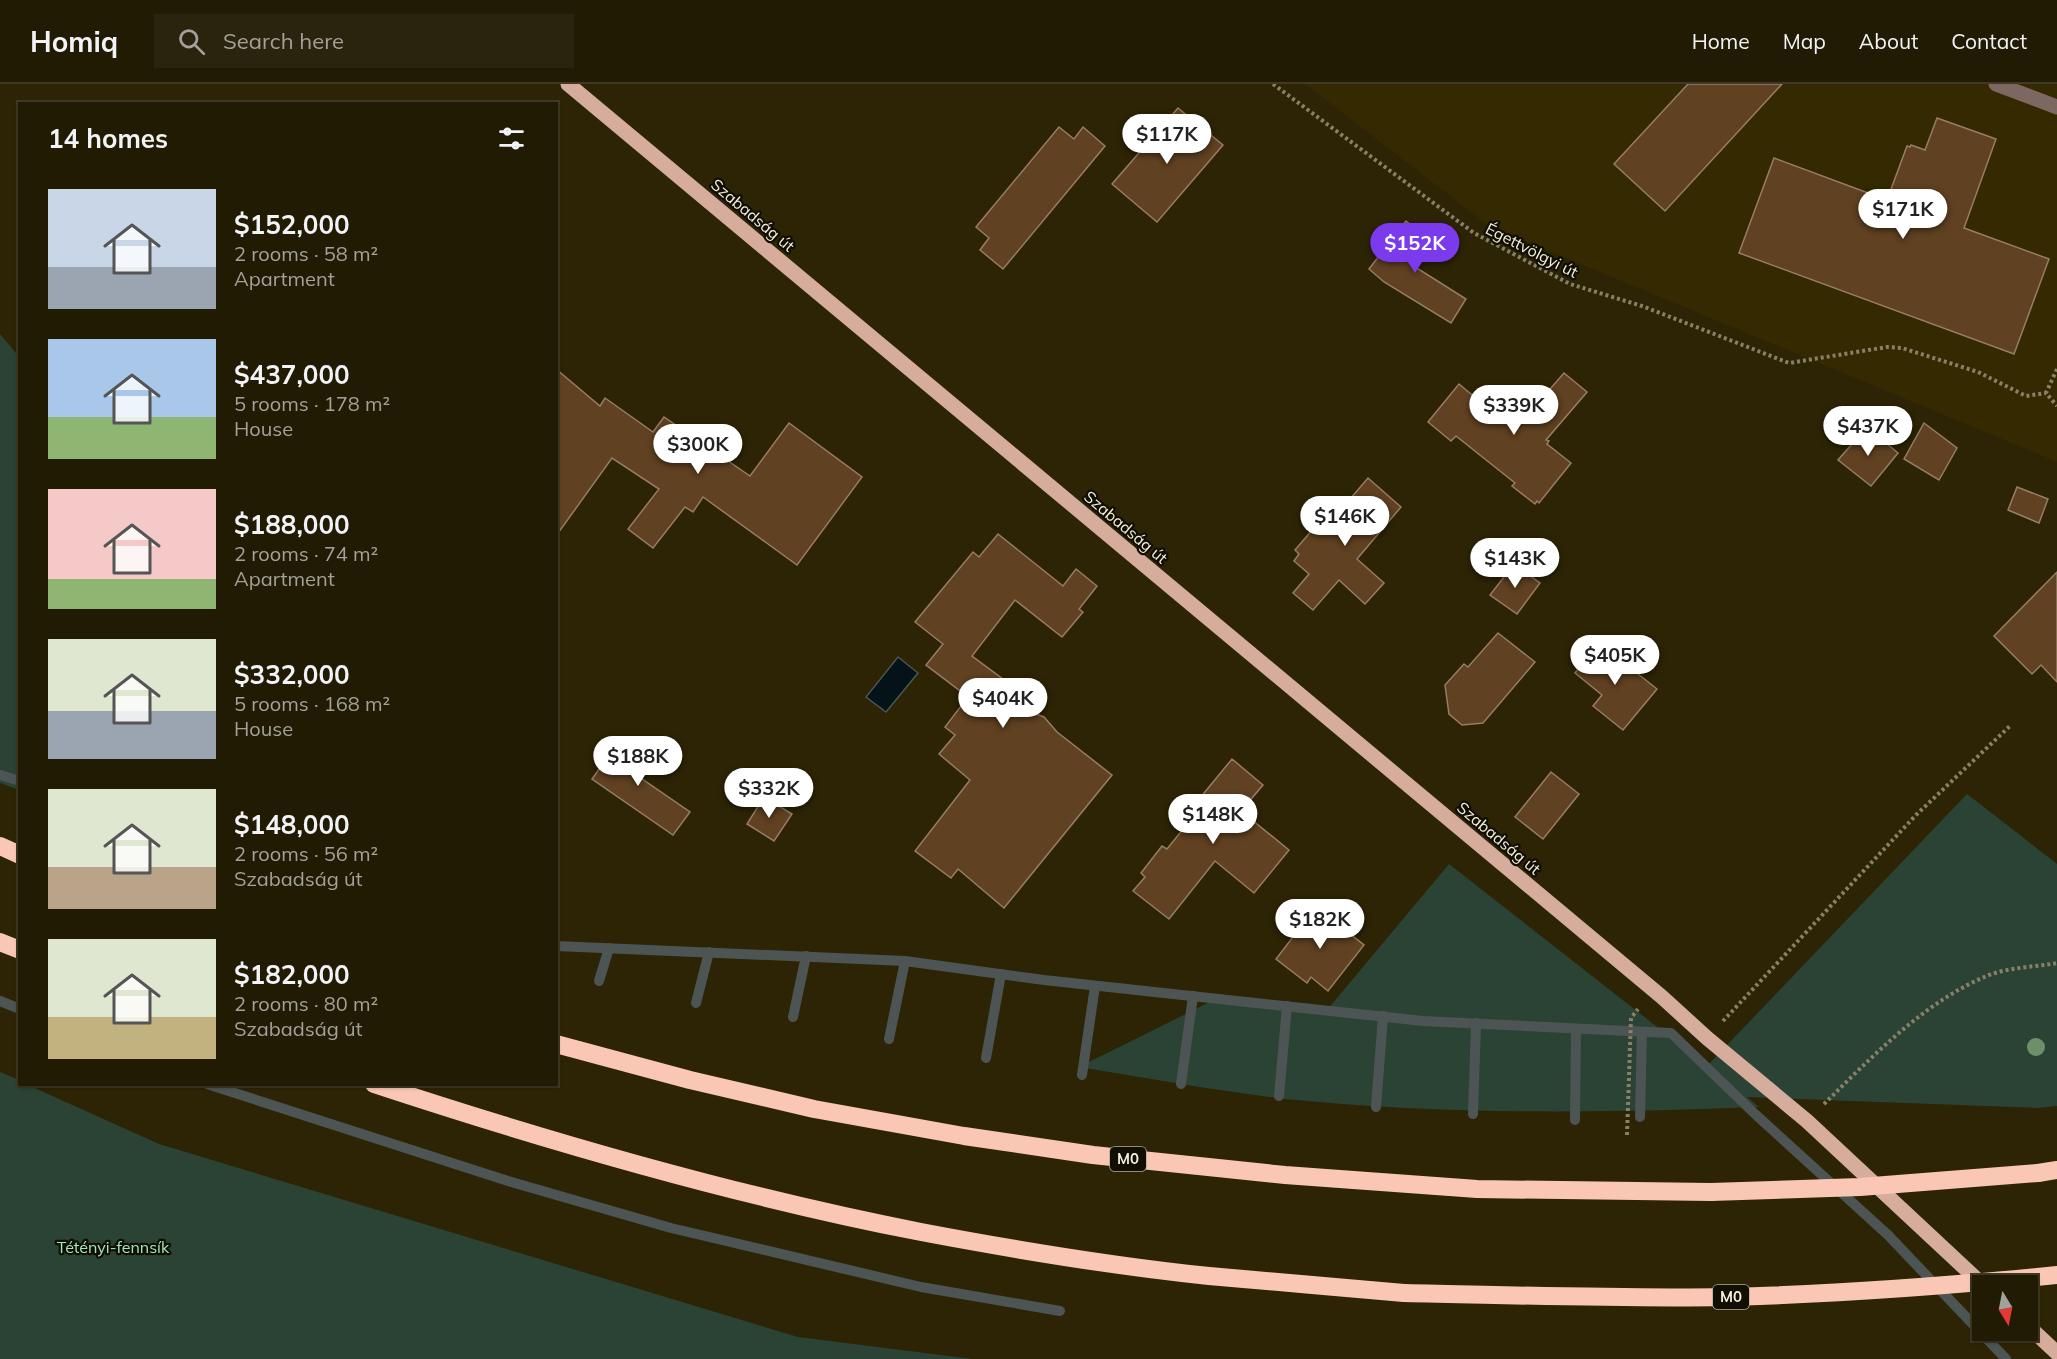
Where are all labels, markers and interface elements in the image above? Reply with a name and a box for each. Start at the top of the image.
search box [154,14,574,68]
text: Homiq [30,24,118,59]
icon: search [175,25,208,58]
text: Search here [223,27,344,55]
text: Home [1692,28,1750,54]
text: Map [1783,28,1826,54]
text: About [1859,28,1918,54]
text: Contact [1951,28,2027,54]
pin: $117K [1125,114,1209,165]
text: $117K [1136,121,1198,146]
text: 14 homes [48,122,168,155]
icon: filters [495,122,528,155]
street label: Szabadság út [707,174,799,256]
pin: $171K [1861,189,1945,240]
text: $171K [1872,196,1934,221]
text: $152,000 [234,208,350,241]
icon: home [96,213,168,285]
street label: Égettvölgyi út [1482,218,1582,282]
pin: $152K [1373,223,1457,274]
text: $152K [1384,230,1446,255]
text: 2 rooms · 58 m² [234,241,378,266]
text: Apartment [234,266,335,291]
text: $437,000 [234,358,350,391]
icon: home [96,363,168,435]
pin: $339K [1472,385,1556,436]
text: 5 rooms · 178 m² [234,391,390,416]
text: $339K [1483,392,1545,417]
pin: $437K [1826,406,1910,457]
text: $437K [1837,413,1899,438]
text: House [234,416,293,441]
pin: $300K [656,424,740,475]
text: $300K [667,431,729,456]
street label: Szabadság út [1080,486,1172,568]
pin: $146K [1303,496,1387,547]
text: $146K [1314,503,1376,528]
text: $188,000 [234,508,350,541]
icon: home [96,513,168,585]
pin: $143K [1473,538,1557,589]
text: 2 rooms · 74 m² [234,541,378,566]
text: $143K [1484,545,1546,570]
text: Apartment [234,566,335,591]
pin: $405K [1573,635,1657,686]
text: $405K [1584,642,1646,667]
text: $332,000 [234,658,350,691]
icon: home [96,663,168,735]
pin: $404K [961,678,1045,729]
text: $404K [972,685,1034,710]
text: 5 rooms · 168 m² [234,691,390,716]
text: House [234,716,293,741]
pin: $188K [596,736,680,787]
text: $188K [607,743,669,768]
pin: $332K [727,768,811,819]
text: $332K [738,775,800,800]
pin: $148K [1171,794,1255,845]
street label: Szabadság út [1453,797,1545,879]
text: $148K [1182,801,1244,826]
text: $148,000 [234,808,350,841]
icon: home [96,813,168,885]
text: 2 rooms · 56 m² [234,841,378,866]
text: Szabadság út [234,866,362,891]
pin: $182K [1278,899,1362,950]
text: $182K [1289,906,1351,931]
text: $182,000 [234,958,350,991]
icon: home [96,963,168,1035]
text: 2 rooms · 80 m² [234,991,378,1016]
text: Szabadság út [234,1016,362,1041]
road number: M0 [1110,1147,1146,1171]
park label: Tétényi-fennsík [57,1237,170,1257]
north arrow [1972,1275,2038,1341]
map controls [1972,1275,2038,1341]
road number: M0 [1713,1285,1749,1309]

